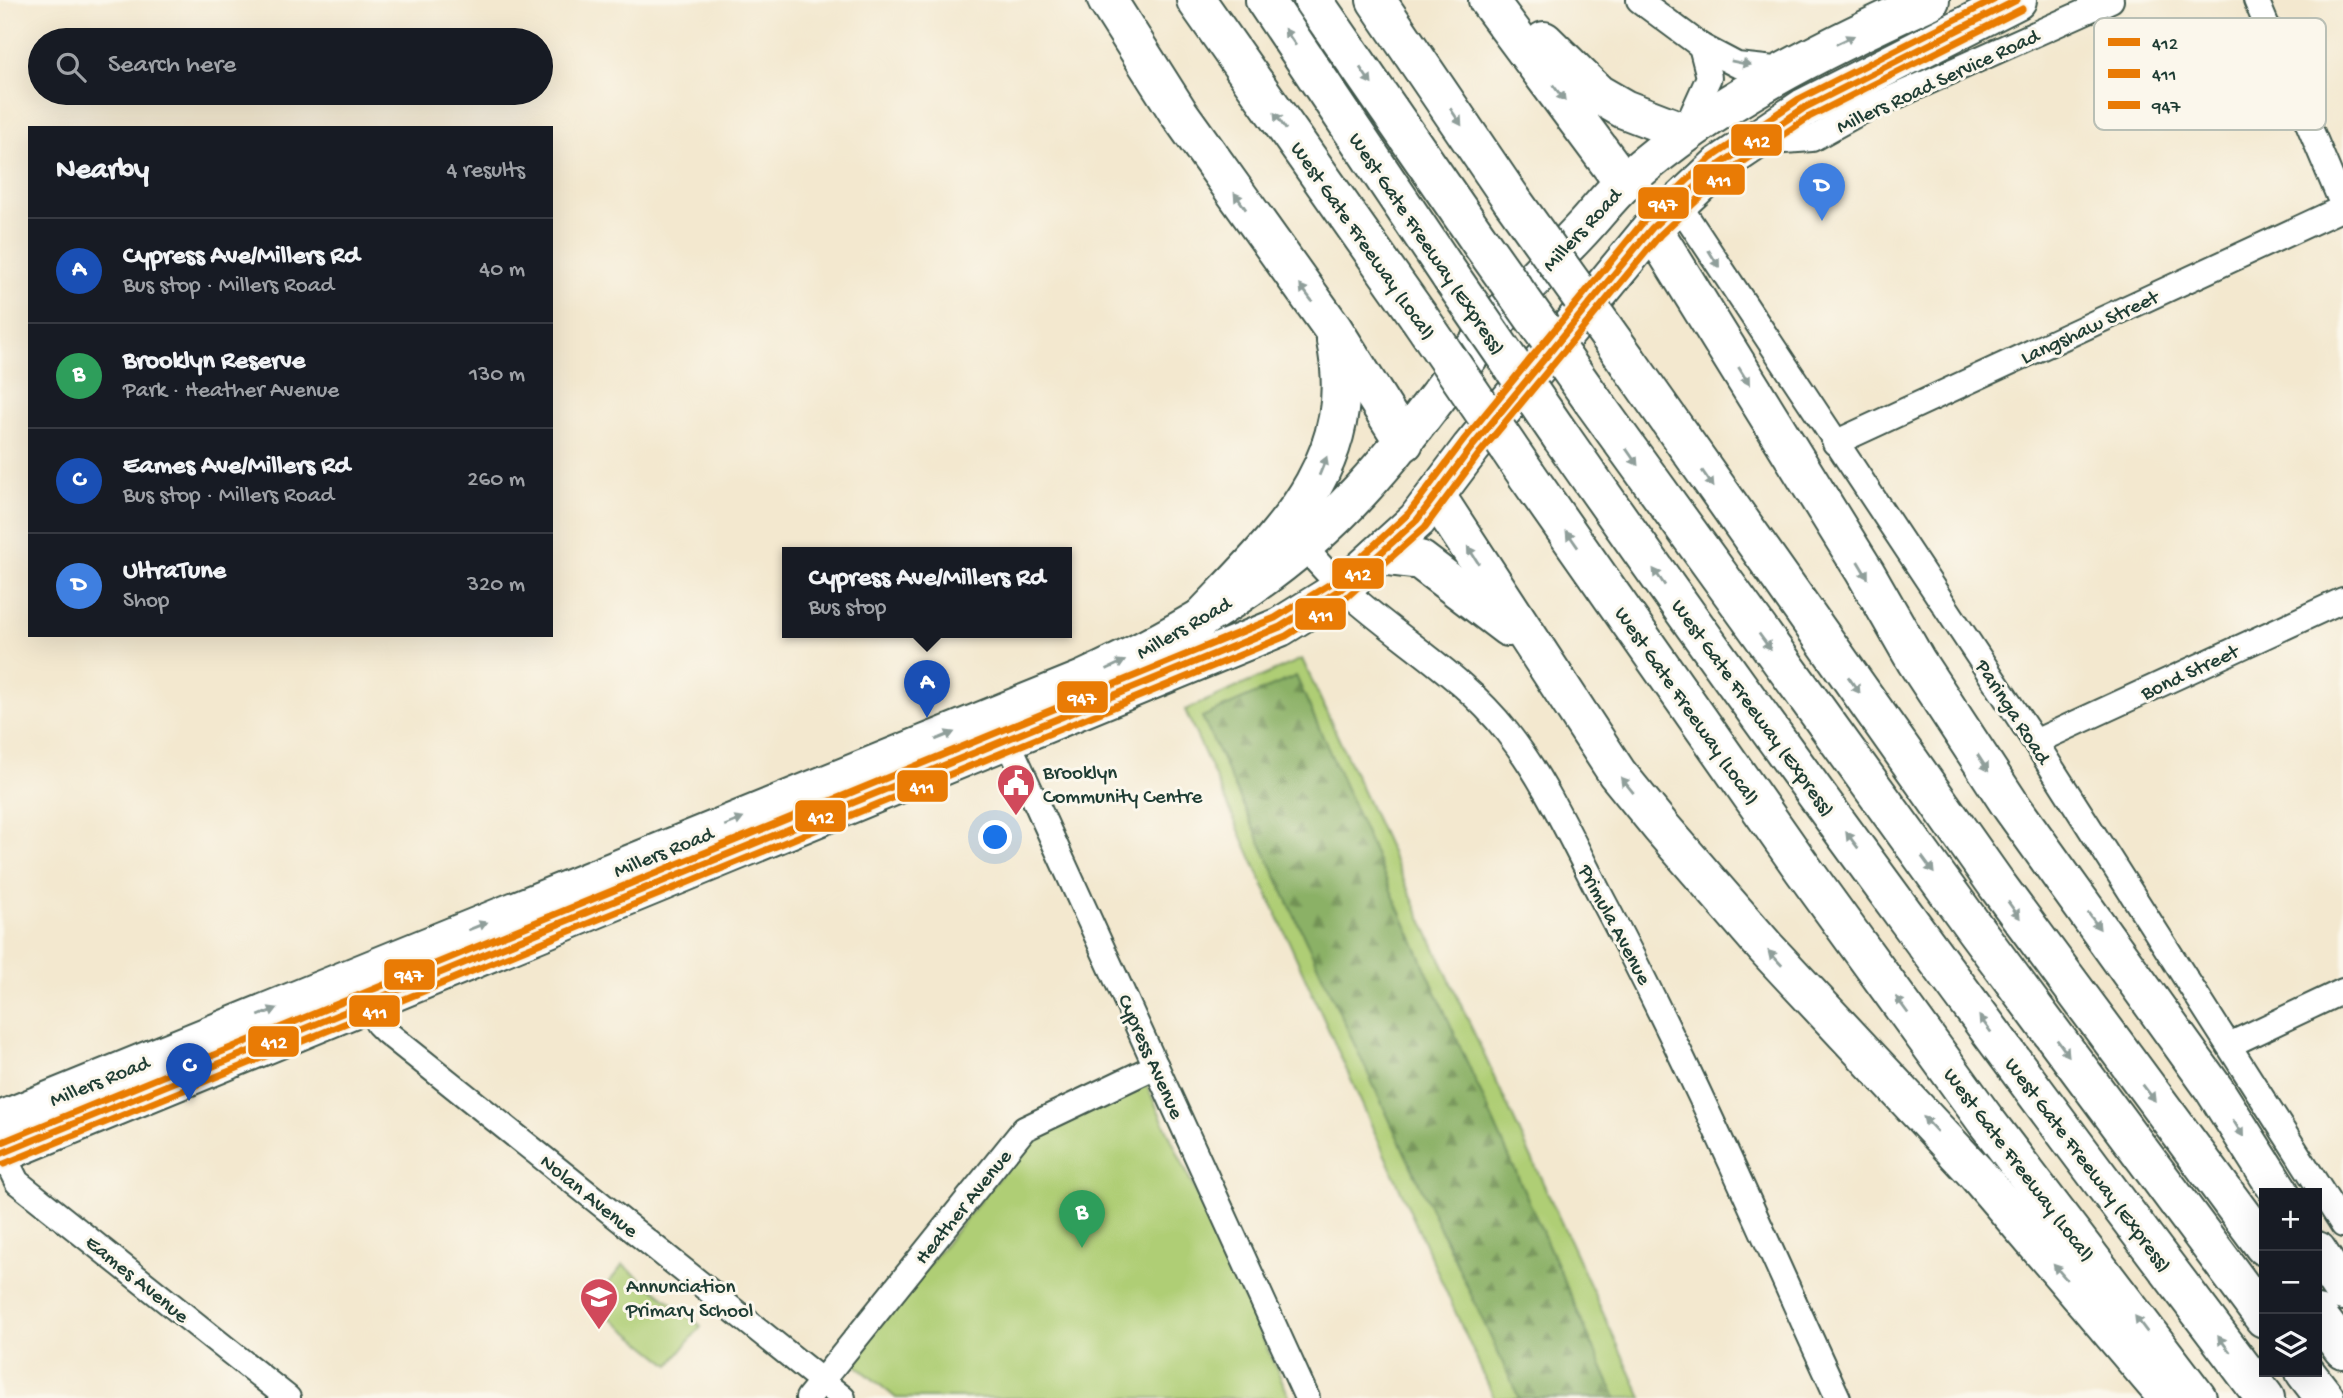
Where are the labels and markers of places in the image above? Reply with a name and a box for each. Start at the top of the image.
pin: D [1799,163,1845,221]
pin: A [904,660,950,718]
public building icon: Brooklyn Community Centre [995,762,1037,817]
place label: Brooklyn Community Centre [1042,762,1204,811]
pin: C [166,1043,212,1101]
pin: B [1059,1190,1105,1248]
school or university icon: Annunciation Primary School [578,1276,620,1331]
place label: Annunciation Primary School [625,1276,753,1325]

